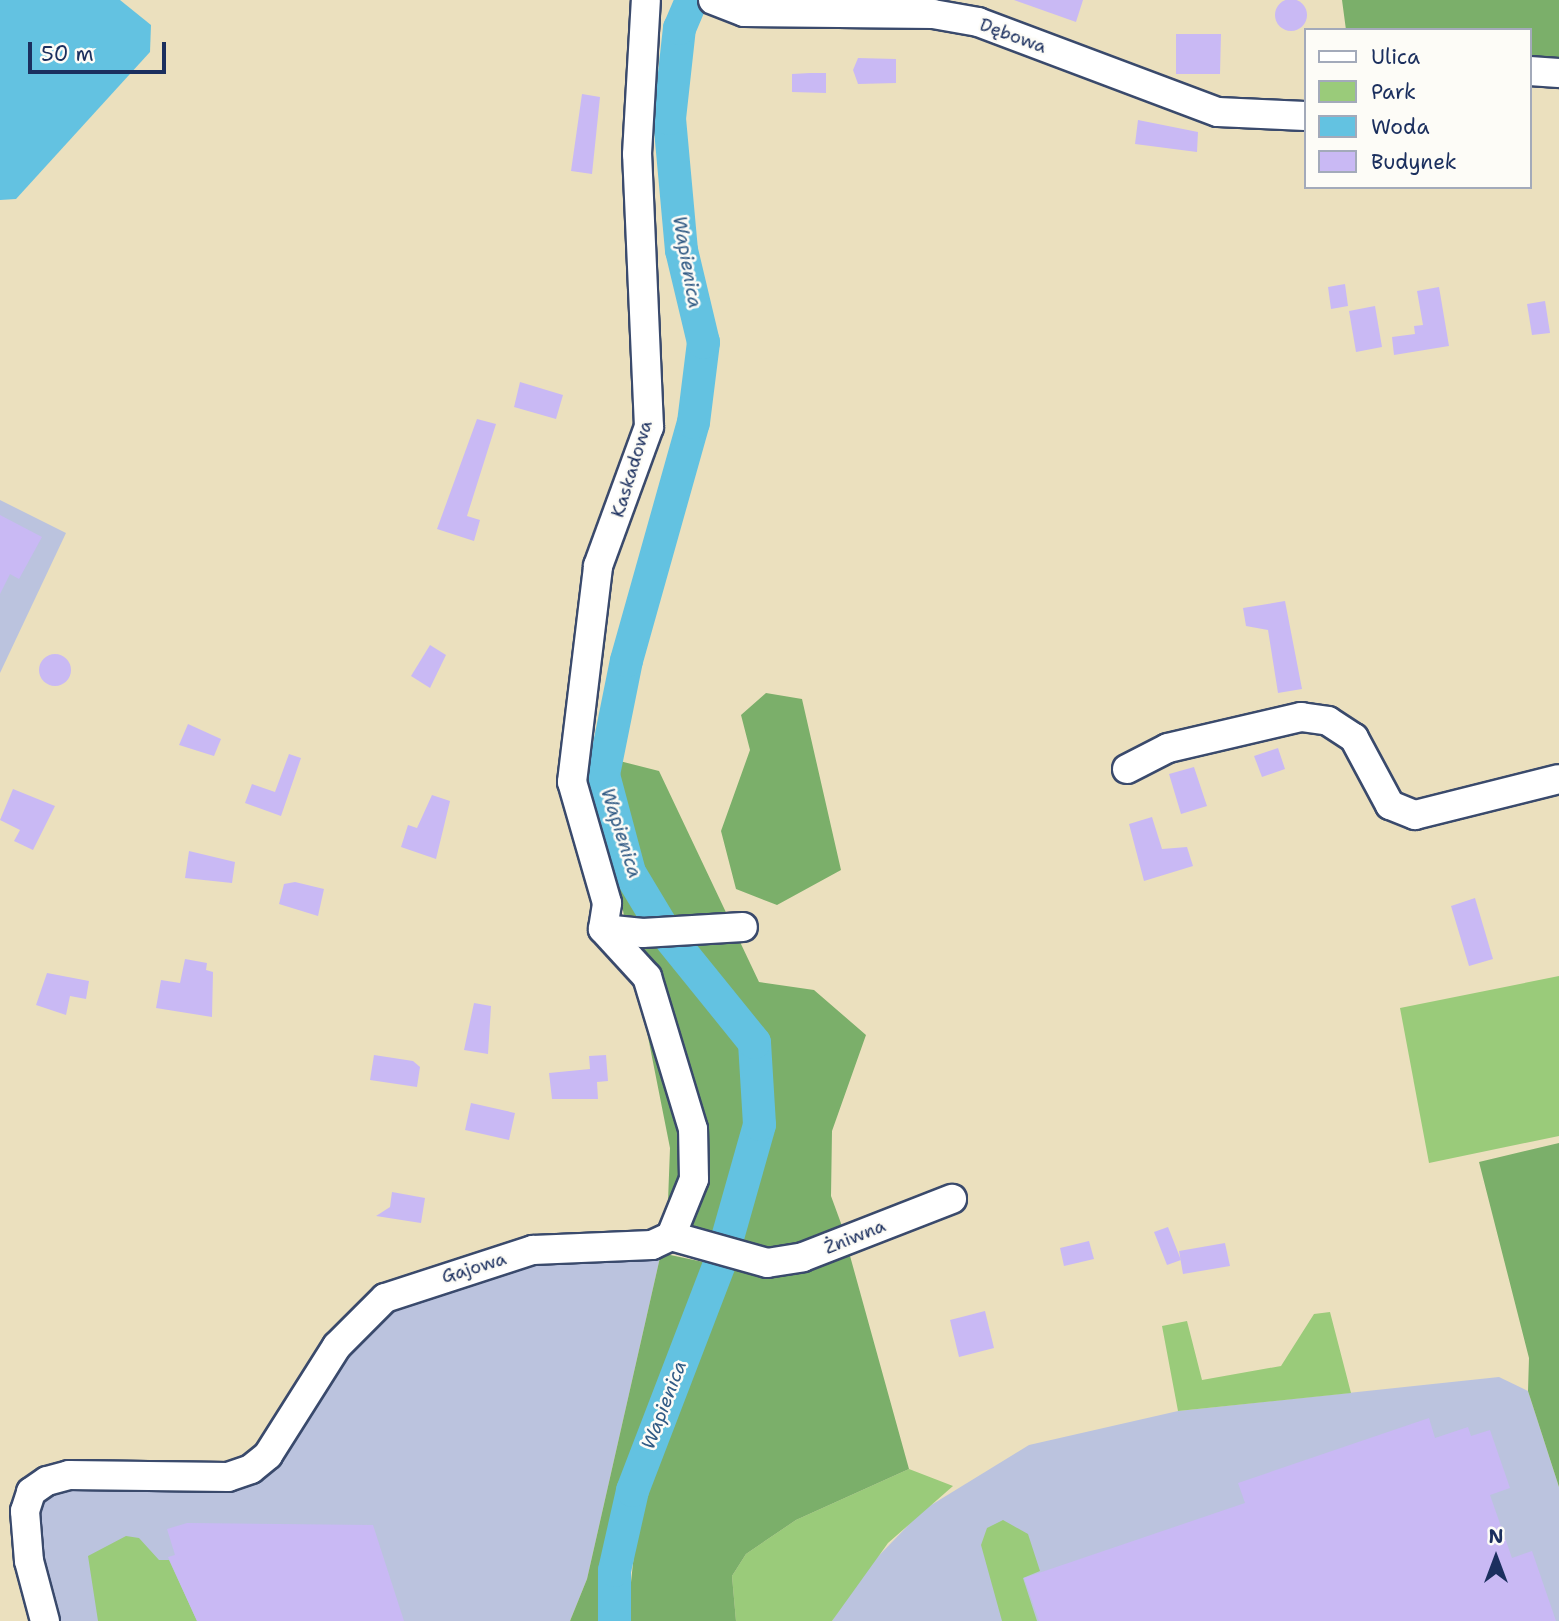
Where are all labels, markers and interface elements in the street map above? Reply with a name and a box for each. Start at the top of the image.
street label: Dębowa [977,14,1049,58]
scale bar [32,28,170,72]
legend [1304,28,1531,189]
text: 50 m [41,40,94,68]
text: Ulica [1371,43,1420,71]
text: Park [1371,78,1416,106]
text: Woda [1371,113,1429,141]
text: Budynek [1371,148,1457,176]
water label: Wapienica [668,214,706,310]
street label: Kaskadowa [607,418,657,520]
water label: Wapienica [596,785,646,881]
street label: Żniwna [821,1215,889,1259]
street label: Gajowa [439,1248,509,1288]
water label: Wapienica [637,1357,691,1453]
north arrow [1461,1523,1531,1593]
text: N [1488,1524,1504,1549]

